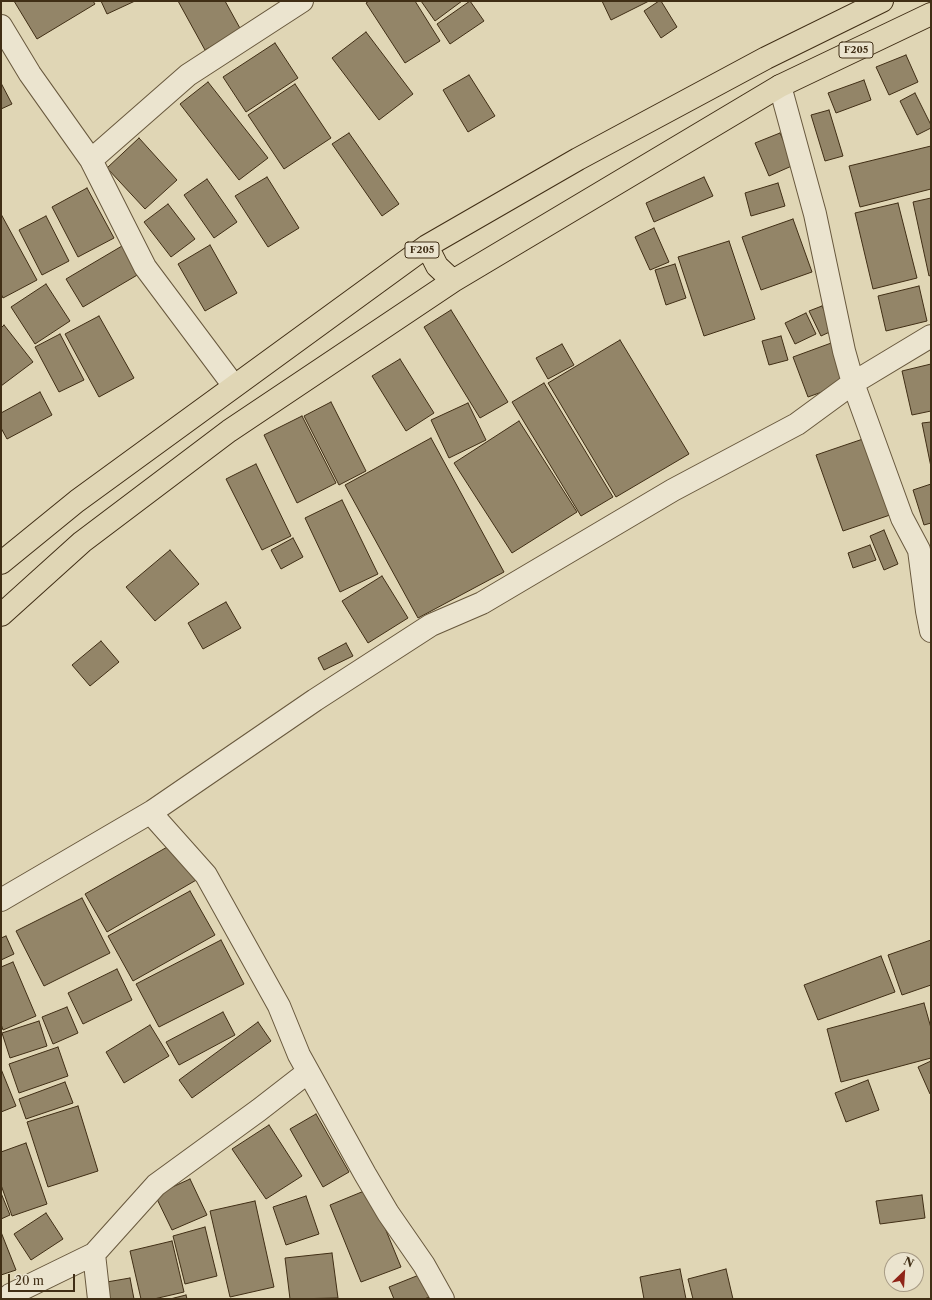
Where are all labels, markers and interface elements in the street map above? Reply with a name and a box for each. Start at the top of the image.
road number: F205 [839,42,873,58]
road number: F205 [405,242,439,258]
north arrow [884,1252,924,1292]
text: N [901,1254,916,1270]
scale bar [10,1266,77,1292]
text: 20 m [15,1273,44,1288]

